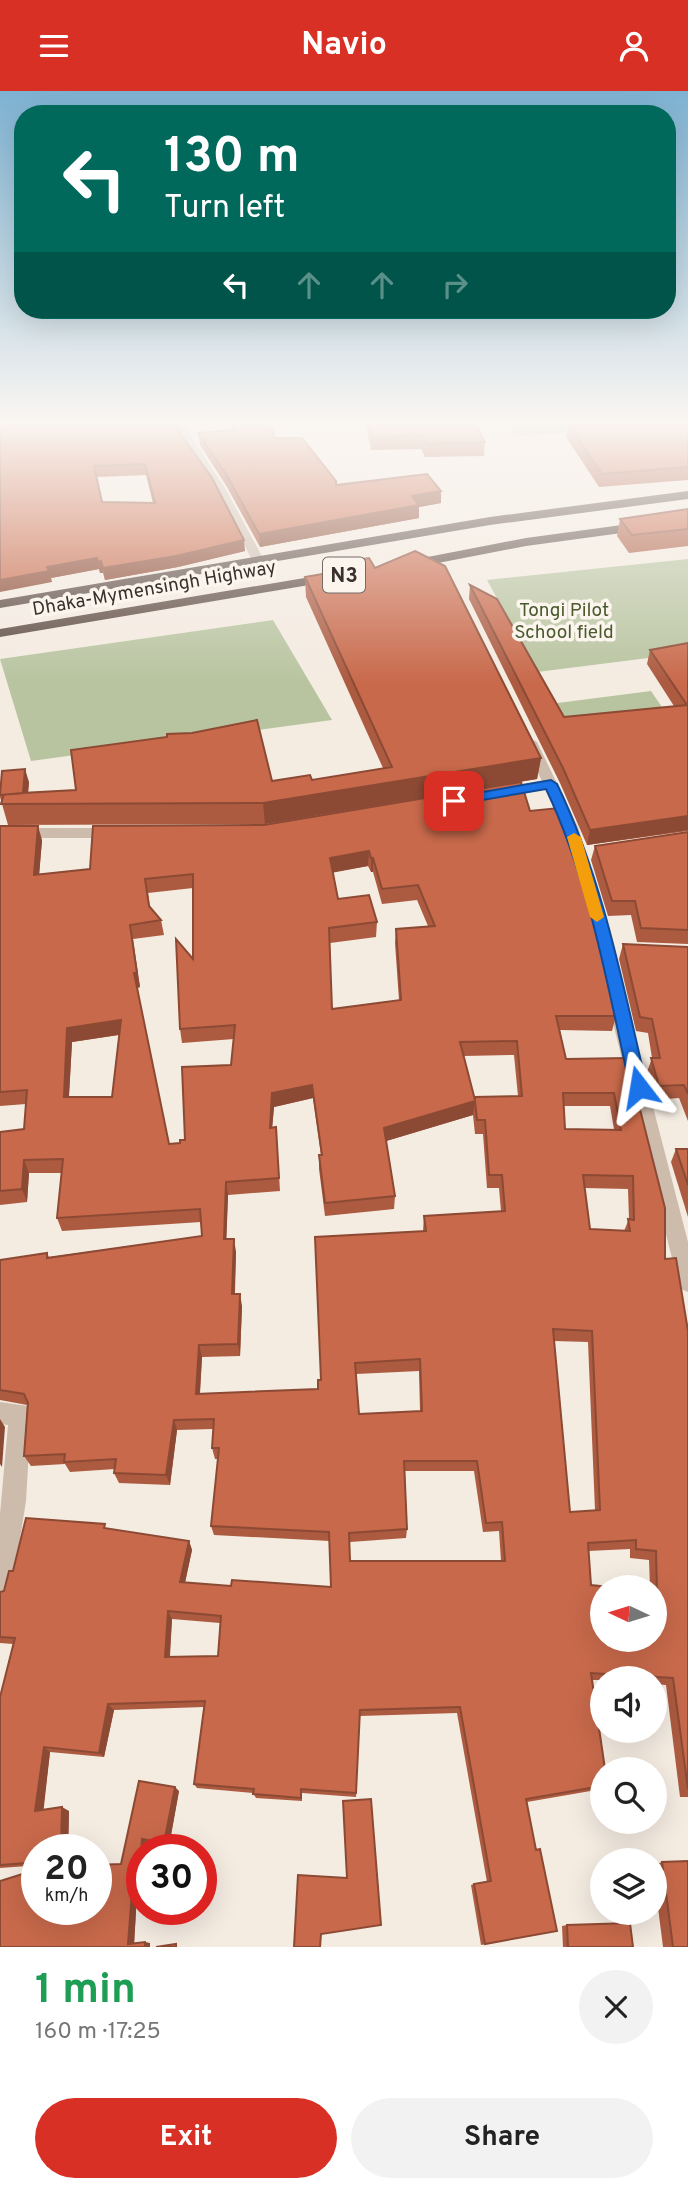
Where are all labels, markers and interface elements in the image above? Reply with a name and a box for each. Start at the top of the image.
text: Navio [301,26,387,66]
icon: menu [35,27,73,65]
icon: person [615,27,653,65]
text: 130 m [164,128,300,190]
icon: left [49,133,140,224]
text: Turn left [164,189,285,229]
icon: left [217,266,255,304]
icon: ahead [290,266,328,304]
icon: ahead [363,266,401,304]
icon: right [436,266,474,304]
street label: Dhaka-Mymensingh Highway [31,556,278,622]
road number: N3 [323,557,365,593]
park label: Tongi Pilot School field [514,599,614,645]
pin [424,771,484,831]
icon: arrive [435,782,473,820]
position arrow [602,1050,676,1124]
north arrow [590,1575,667,1652]
map controls [590,1575,667,1925]
button: sound [590,1666,667,1743]
button: search [590,1757,667,1834]
speed limit sign: 30 [126,1834,217,1925]
text: 20 [44,1848,89,1892]
button: layers [590,1848,667,1925]
text: km/h [45,1885,88,1908]
text: 1 min [35,1965,136,2018]
button: close [579,1970,653,2044]
text: 160 m · 17:25 [35,2018,161,2047]
button: Exit [35,2098,337,2178]
button: Share [351,2098,653,2178]

